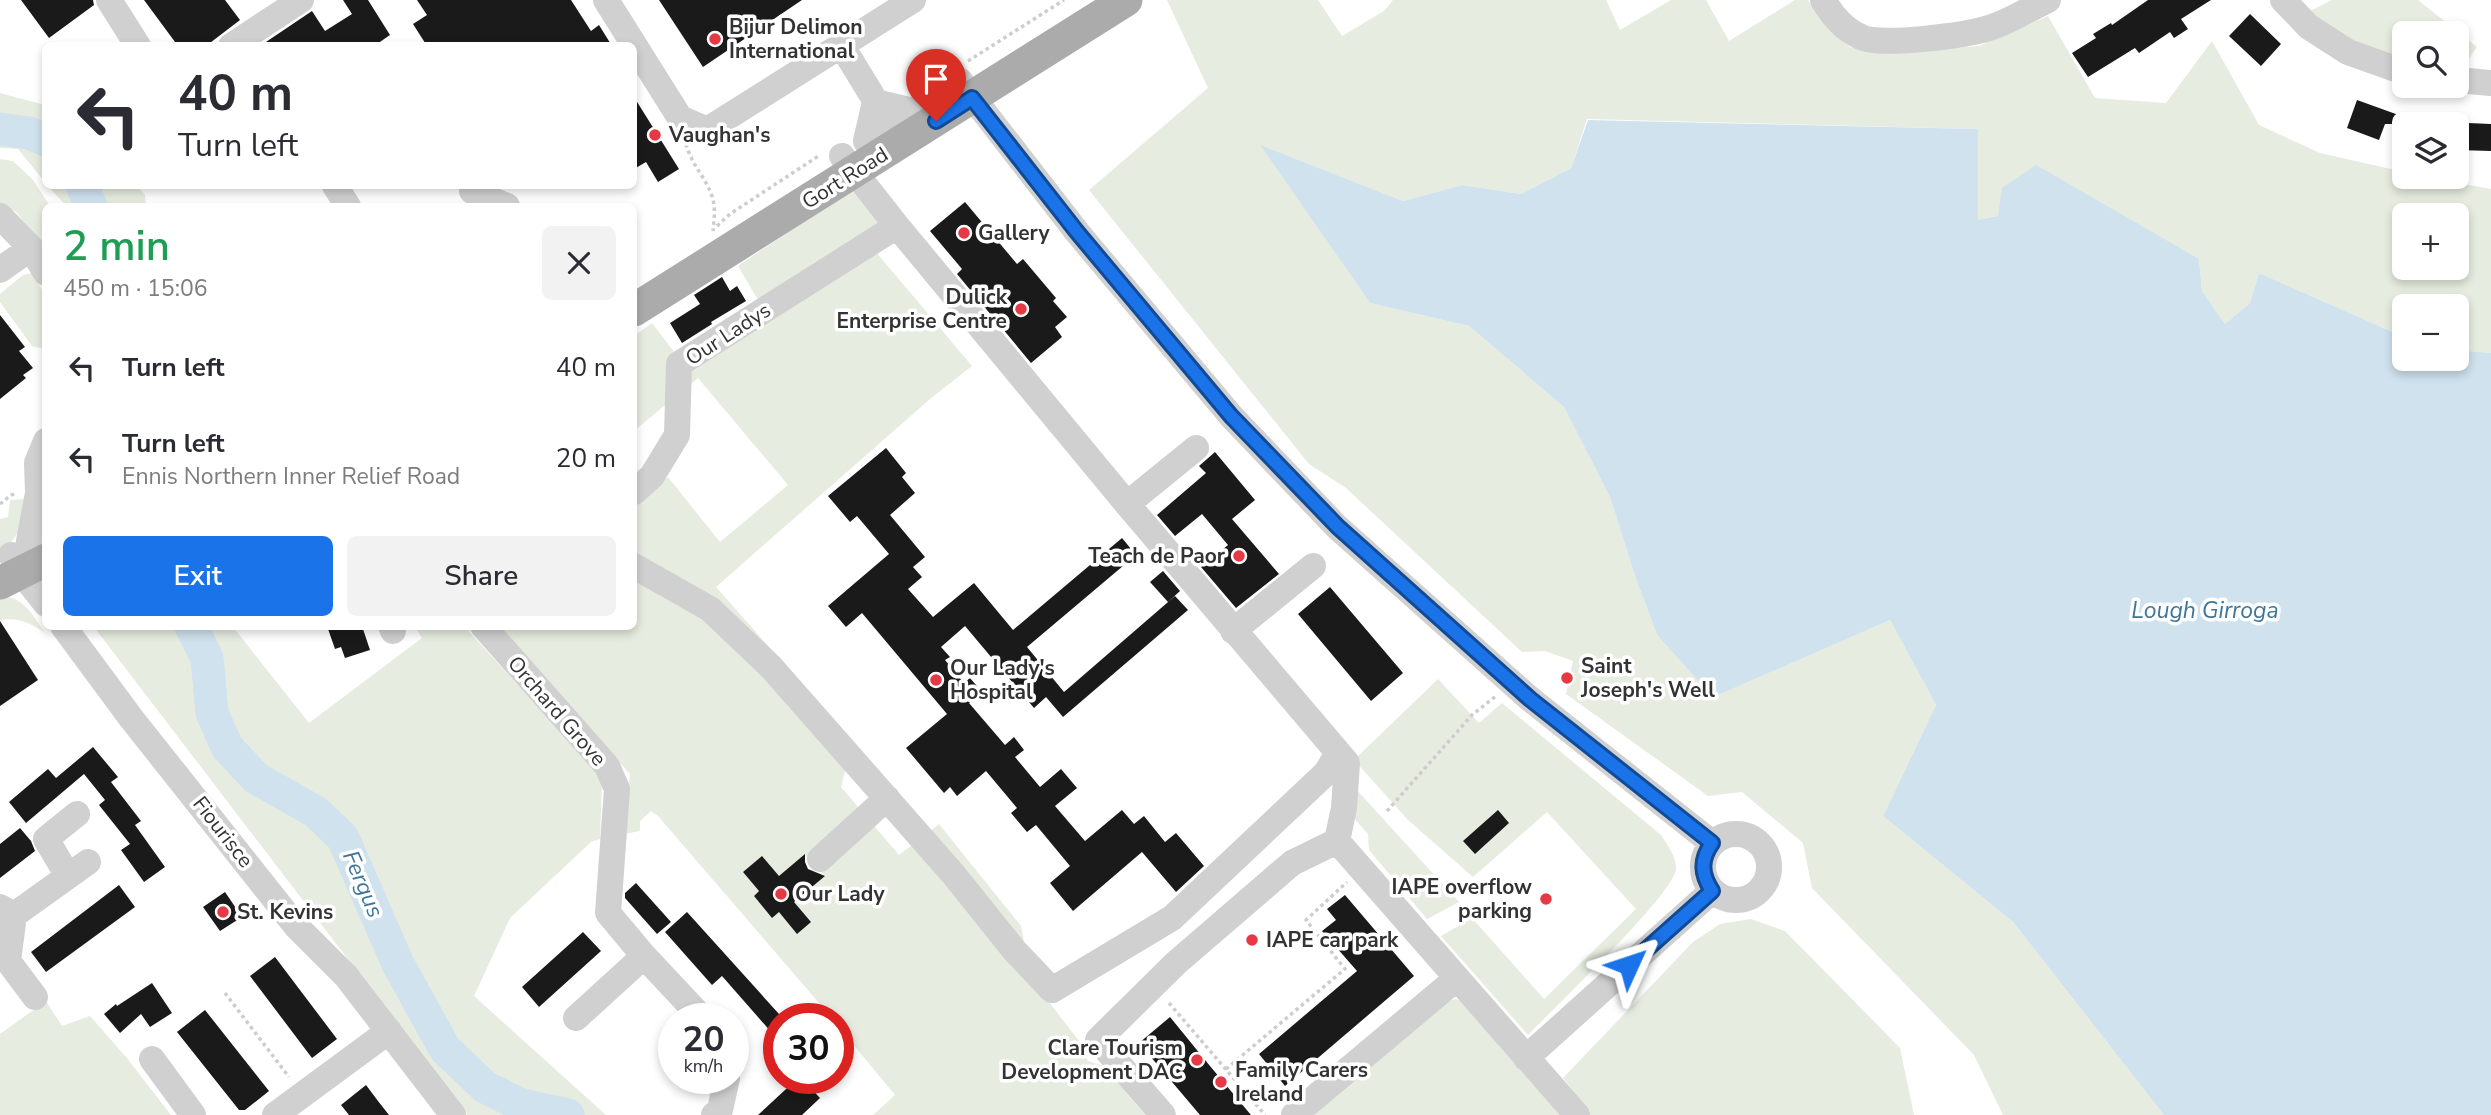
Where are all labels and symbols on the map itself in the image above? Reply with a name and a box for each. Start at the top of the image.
place label: Bijur Delimon International [729,13,863,65]
marker: Bijur Delimon International [707,31,723,47]
pin [906,49,966,121]
place label: Vaughan's [668,121,770,149]
marker: Vaughan's [647,127,663,143]
street label: Gort Road [797,141,893,215]
place label: Gallery [978,219,1050,247]
marker: Gallery [956,225,972,241]
place label: Dulick Enterprise Centre [836,283,1008,335]
street label: Our Ladys [680,296,776,372]
marker: Dulick Enterprise Centre [1013,301,1029,317]
place label: Teach de Paor [1088,542,1226,570]
marker: Teach de Paor [1231,548,1247,564]
water label: Lough Girroga [2131,595,2279,626]
street label: Orchard Grove [501,650,613,772]
place label: Saint Joseph's Well [1580,652,1715,704]
place label: Our Lady's Hospital [950,654,1055,706]
marker: Saint Joseph's Well [1559,670,1575,686]
marker: Our Lady's Hospital [928,672,944,688]
street label: Fiourisce [186,791,260,873]
water label: Fergus [335,846,391,922]
place label: IAPE overflow parking [1392,873,1532,925]
place label: Our Lady [795,880,885,908]
marker: Our Lady [773,886,789,902]
marker: IAPE overflow parking [1538,891,1554,907]
place label: St. Kevins [237,898,333,926]
marker: St. Kevins [215,904,231,920]
place label: IAPE car park [1266,926,1399,954]
position arrow [1592,928,1666,1002]
marker: IAPE car park [1244,932,1260,948]
speed limit sign: 30 [763,1003,854,1094]
place label: Clare Tourism Development DAC [1001,1034,1183,1086]
marker: Clare Tourism Development DAC [1189,1052,1205,1068]
place label: Family Carers Ireland [1235,1056,1368,1108]
marker: Family Carers Ireland [1213,1074,1229,1090]

